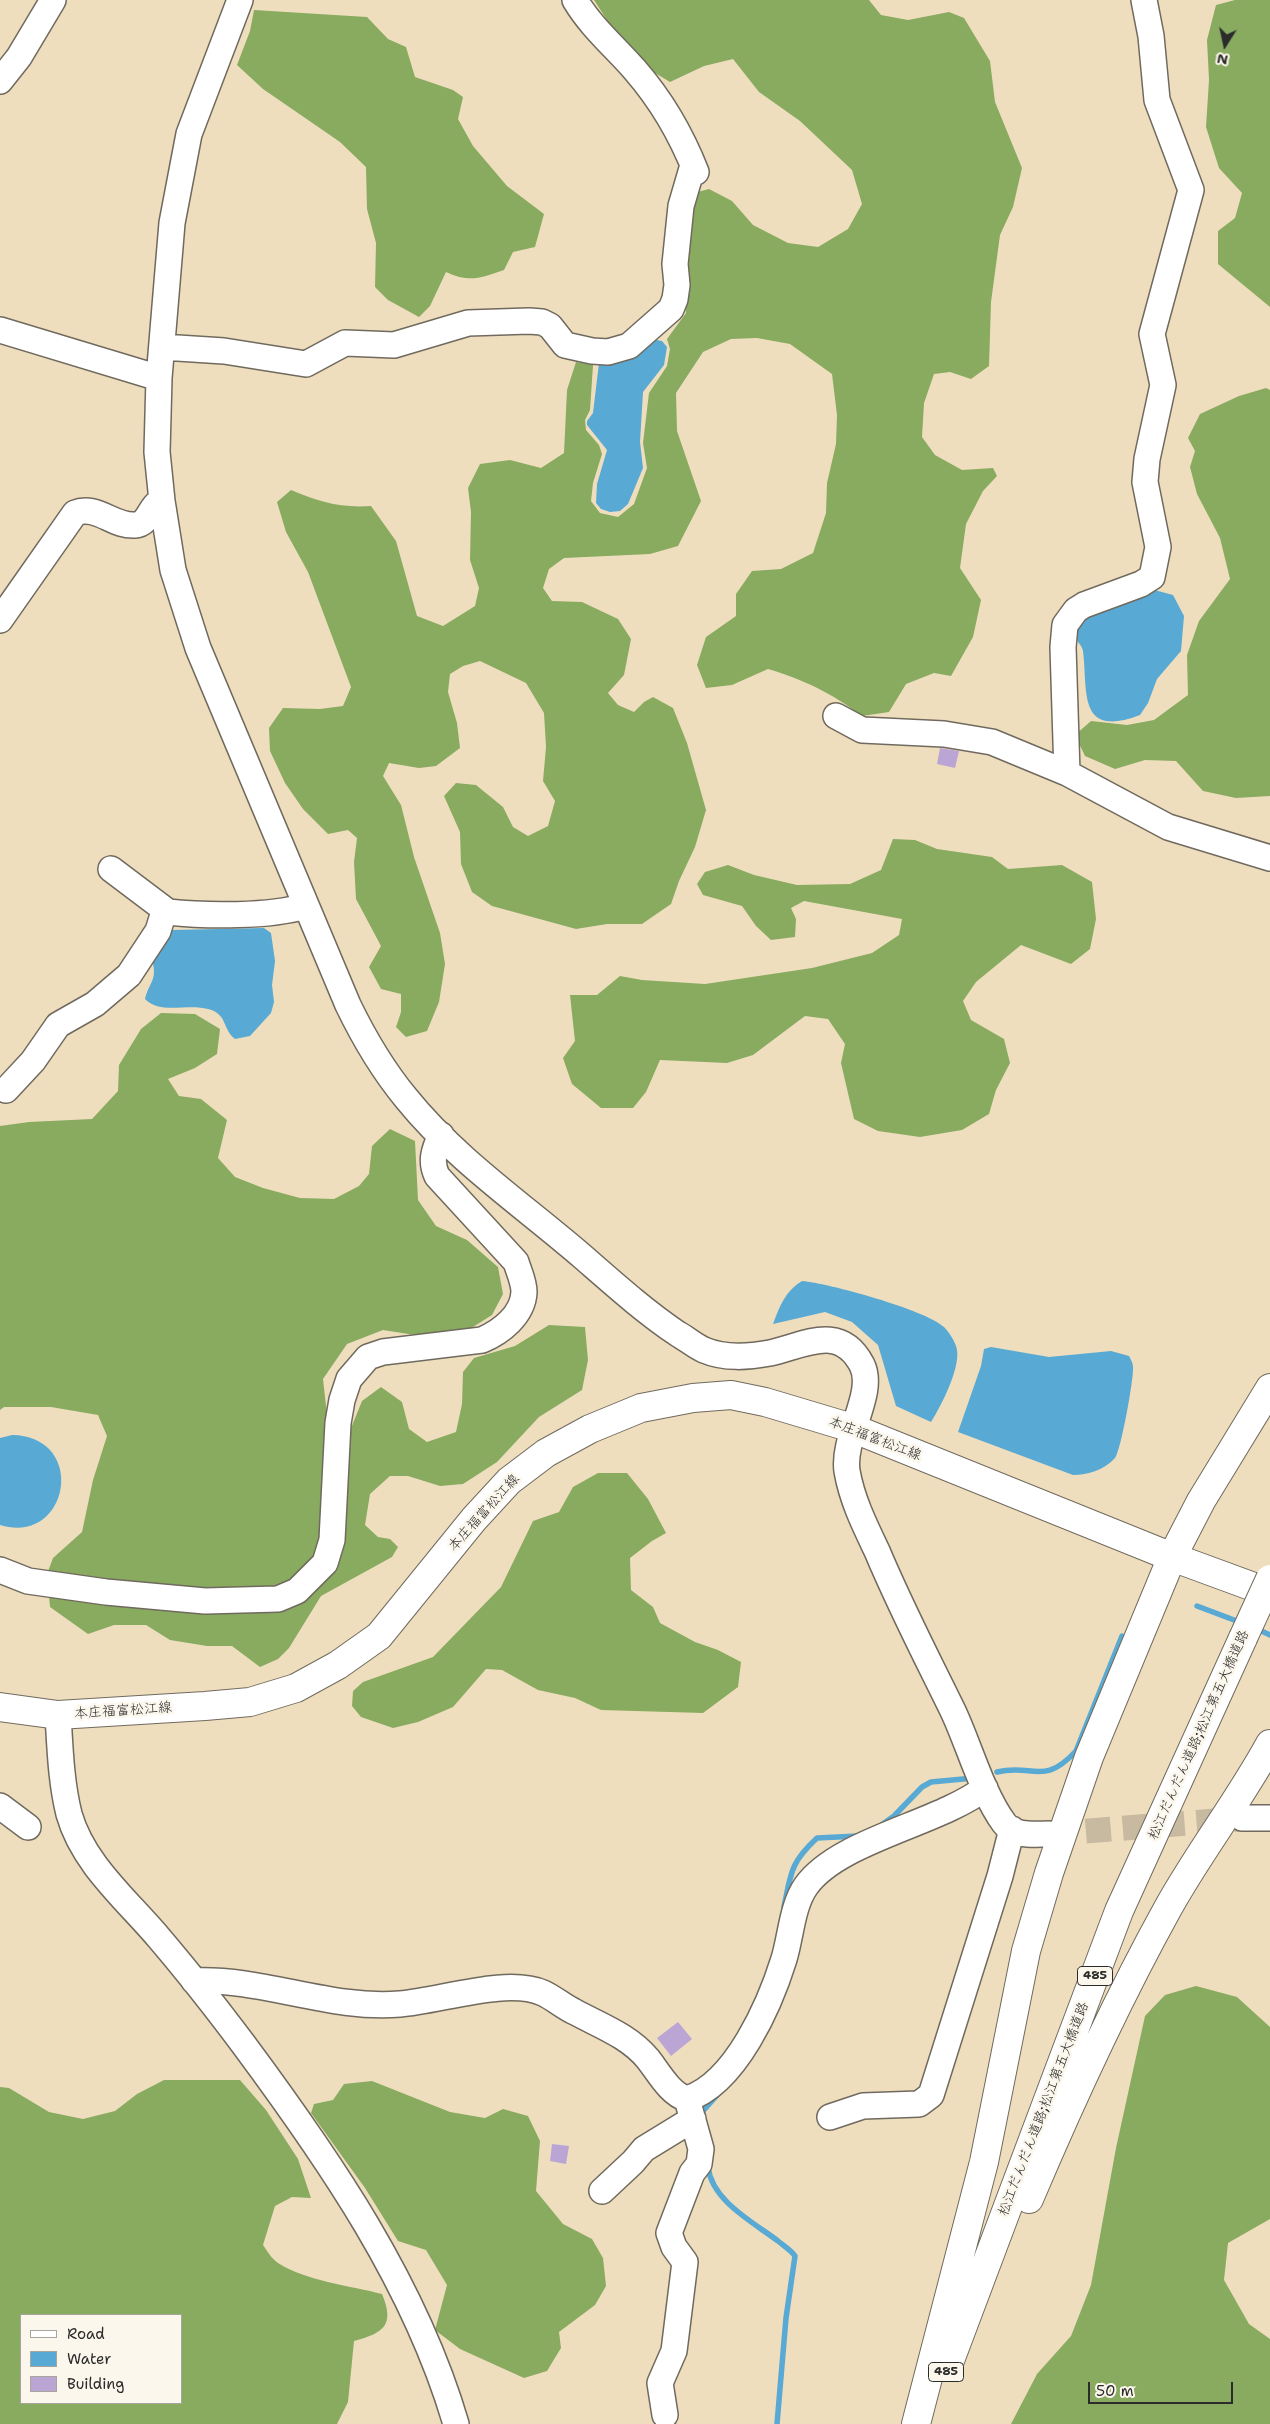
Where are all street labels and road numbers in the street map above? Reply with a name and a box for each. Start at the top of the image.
street label: 本庄福富松江線 [826,1414,924,1464]
street label: 本庄福富松江線 [445,1471,523,1555]
street label: 松江だんだん道路;松江第五大橋道路 [1145,1627,1253,1843]
street label: 本庄福富松江線 [74,1699,172,1723]
road number: 485 [1078,1966,1112,1985]
street label: 松江だんだん道路;松江第五大橋道路 [995,2000,1093,2218]
road number: 485 [928,2362,964,2382]

